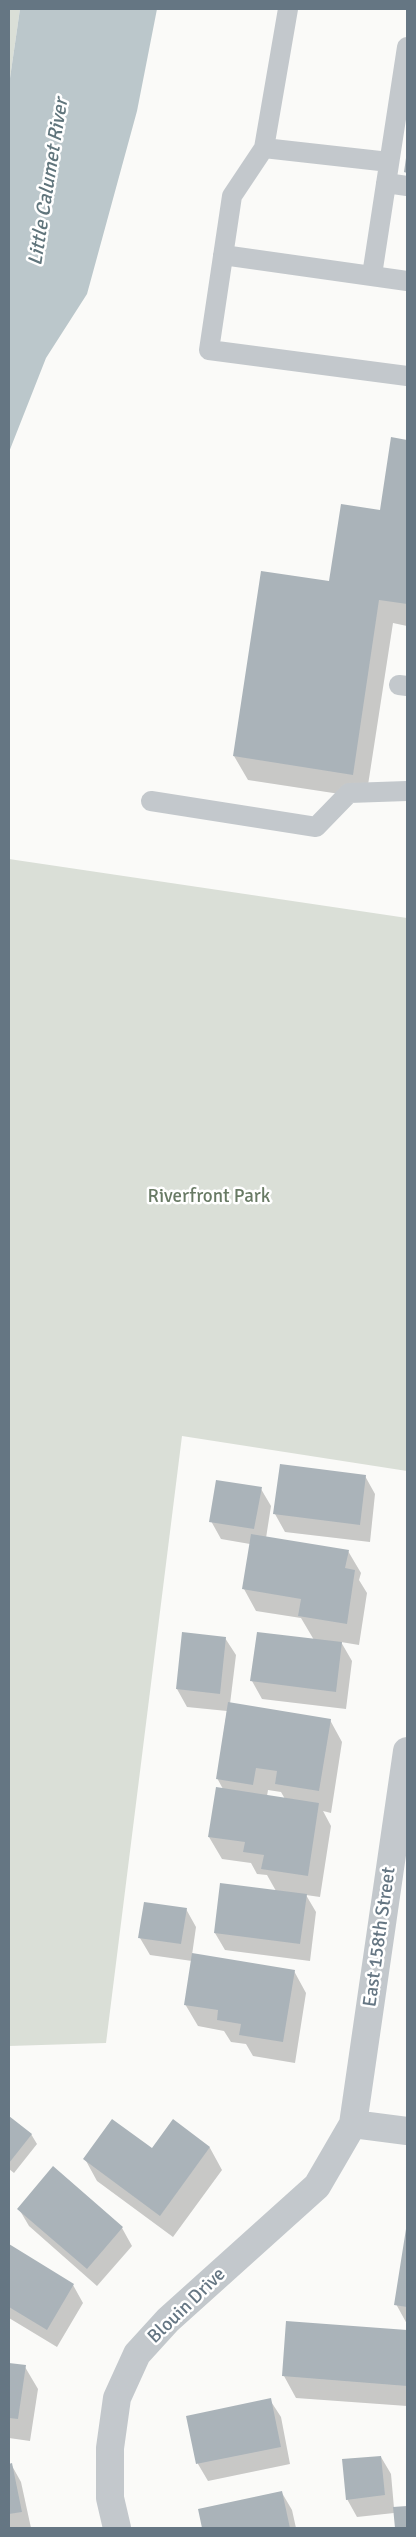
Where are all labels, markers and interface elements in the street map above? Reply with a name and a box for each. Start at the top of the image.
water label: Little Calumet River [24,97,74,267]
park label: Riverfront Park [148,1186,270,1208]
street label: East 158th Street [359,1866,401,2008]
street label: Blouin Drive [143,2263,231,2349]

